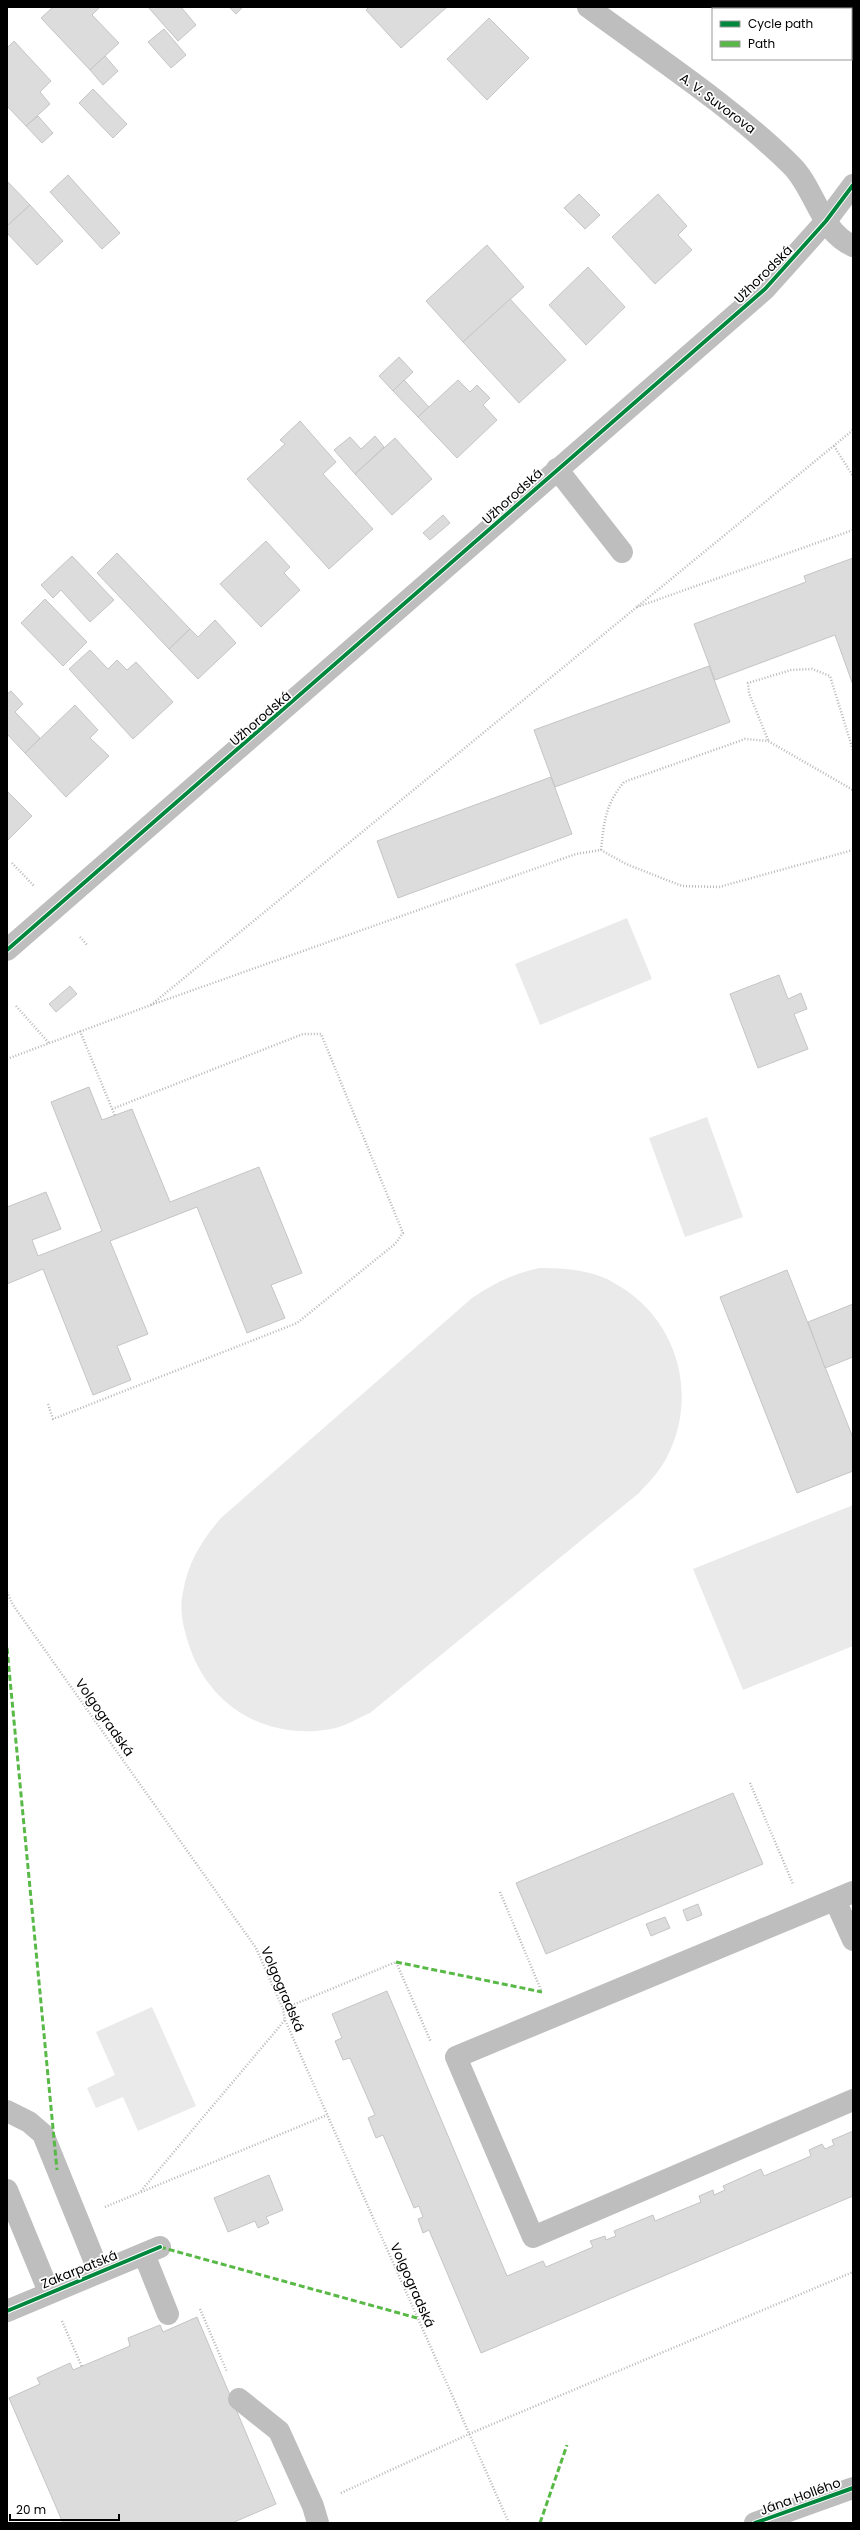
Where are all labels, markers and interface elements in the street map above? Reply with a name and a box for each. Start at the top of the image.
legend [712,8,852,60]
text: Cycle path [748,15,813,32]
text: Path [748,35,775,52]
street label: A. V. Suvorova [676,68,760,138]
street label: Užhorodská [730,241,797,308]
street label: Užhorodská [478,464,547,529]
street label: Užhorodská [226,686,295,750]
street label: Volgogradská [71,1675,138,1760]
street label: Volgogradská [256,1944,309,2035]
street label: Volgogradská [385,2240,440,2331]
street label: Zakarpatská [38,2246,120,2293]
street label: Jána Hollého [757,2473,843,2520]
scale bar [10,2496,119,2522]
text: 20 m [16,2501,46,2518]

